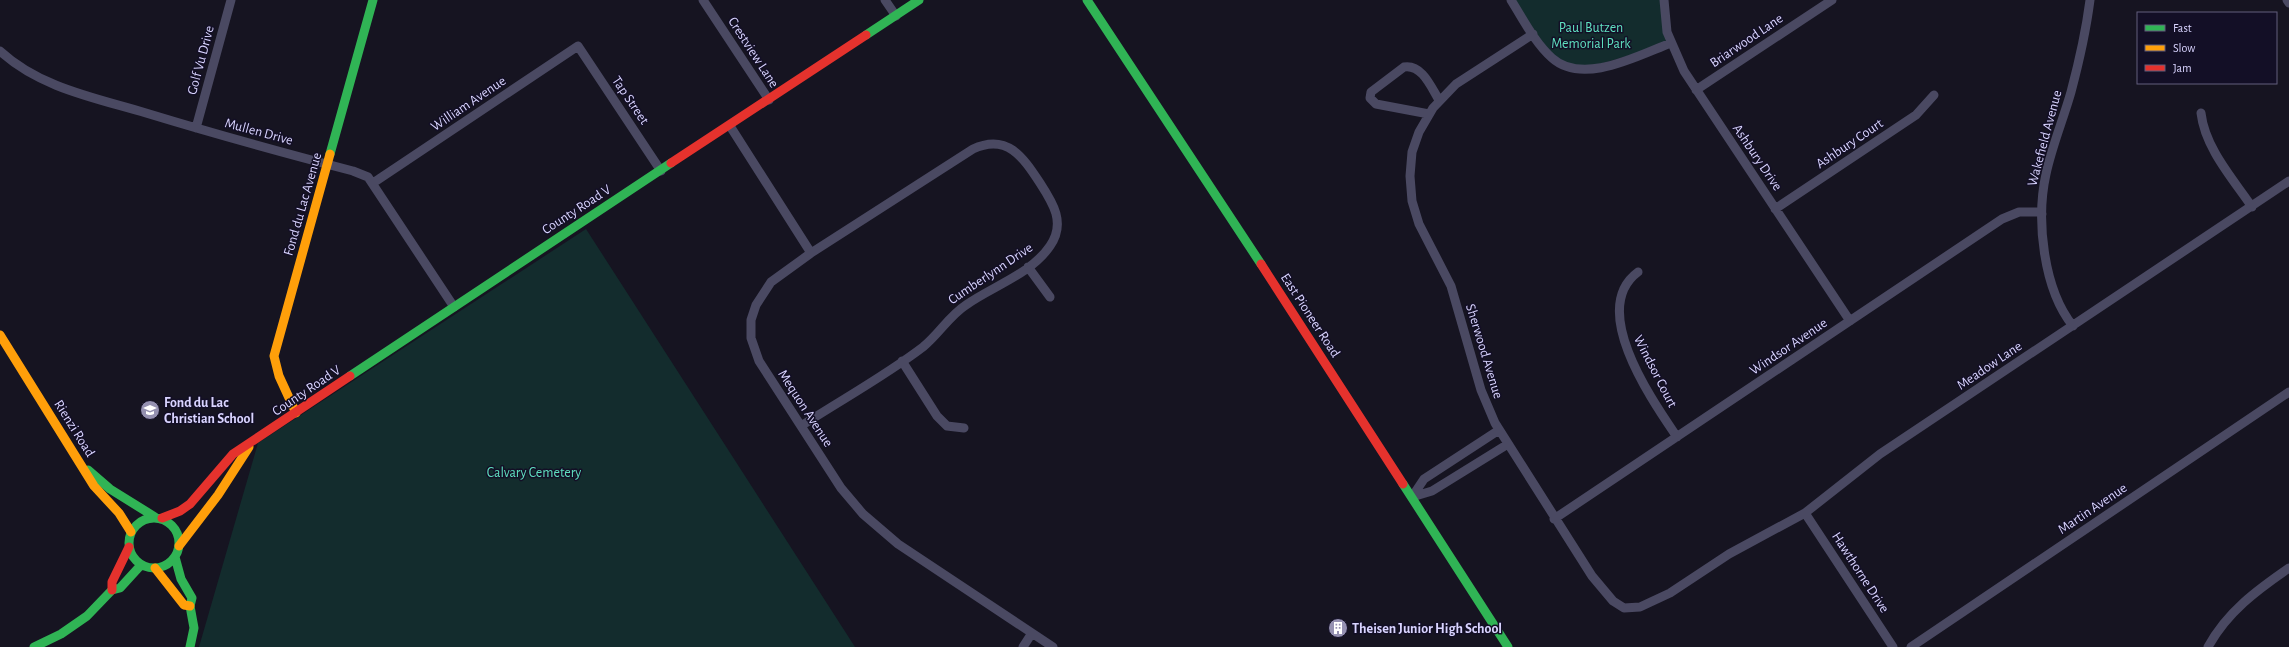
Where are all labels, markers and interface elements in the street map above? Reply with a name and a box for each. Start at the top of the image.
street label: Briarwood Lane [1708,11,1786,70]
legend [2137,12,2277,84]
street label: Crestview Lane [725,15,781,90]
park label: Paul Butzen Memorial Park [1551,21,1631,51]
text: Fast [2173,22,2192,34]
street label: Golf Vu Drive [185,24,217,96]
text: Slow [2173,42,2195,54]
text: Jam [2173,62,2192,74]
street label: William Avenue [429,74,508,134]
street label: Tap Street [609,74,652,128]
street label: Wakefield Avenue [2025,89,2065,188]
street label: Mullen Drive [223,116,294,148]
street label: Ashbury Court [1813,116,1886,171]
street label: Ashbury Drive [1730,122,1784,193]
street label: Fond du Lac Avenue [282,151,324,257]
street label: County Road V [540,182,614,237]
street label: Cumberlynn Drive [946,240,1035,307]
street label: East Pioneer Road [1278,271,1342,360]
street label: Sherwood Avenue [1463,302,1505,400]
street label: Windsor Avenue [1747,316,1830,378]
street label: Windsor Court [1631,333,1680,410]
street label: Meadow Lane [1954,339,2025,393]
street label: County Road V [270,363,343,419]
street label: Mequon Avenue [775,368,835,450]
place label: Fond du Lac Christian School [164,396,254,426]
street label: Rienzi Road [51,398,97,459]
school or university icon: Fond du Lac Christian School [139,399,161,421]
park label: Calvary Cemetery [487,466,581,480]
street label: Martin Avenue [2055,481,2130,537]
street label: Hawthorne Drive [1829,530,1891,615]
building icon: Theisen Junior High School [1327,617,1349,639]
place label: Theisen Junior High School [1352,622,1502,636]

